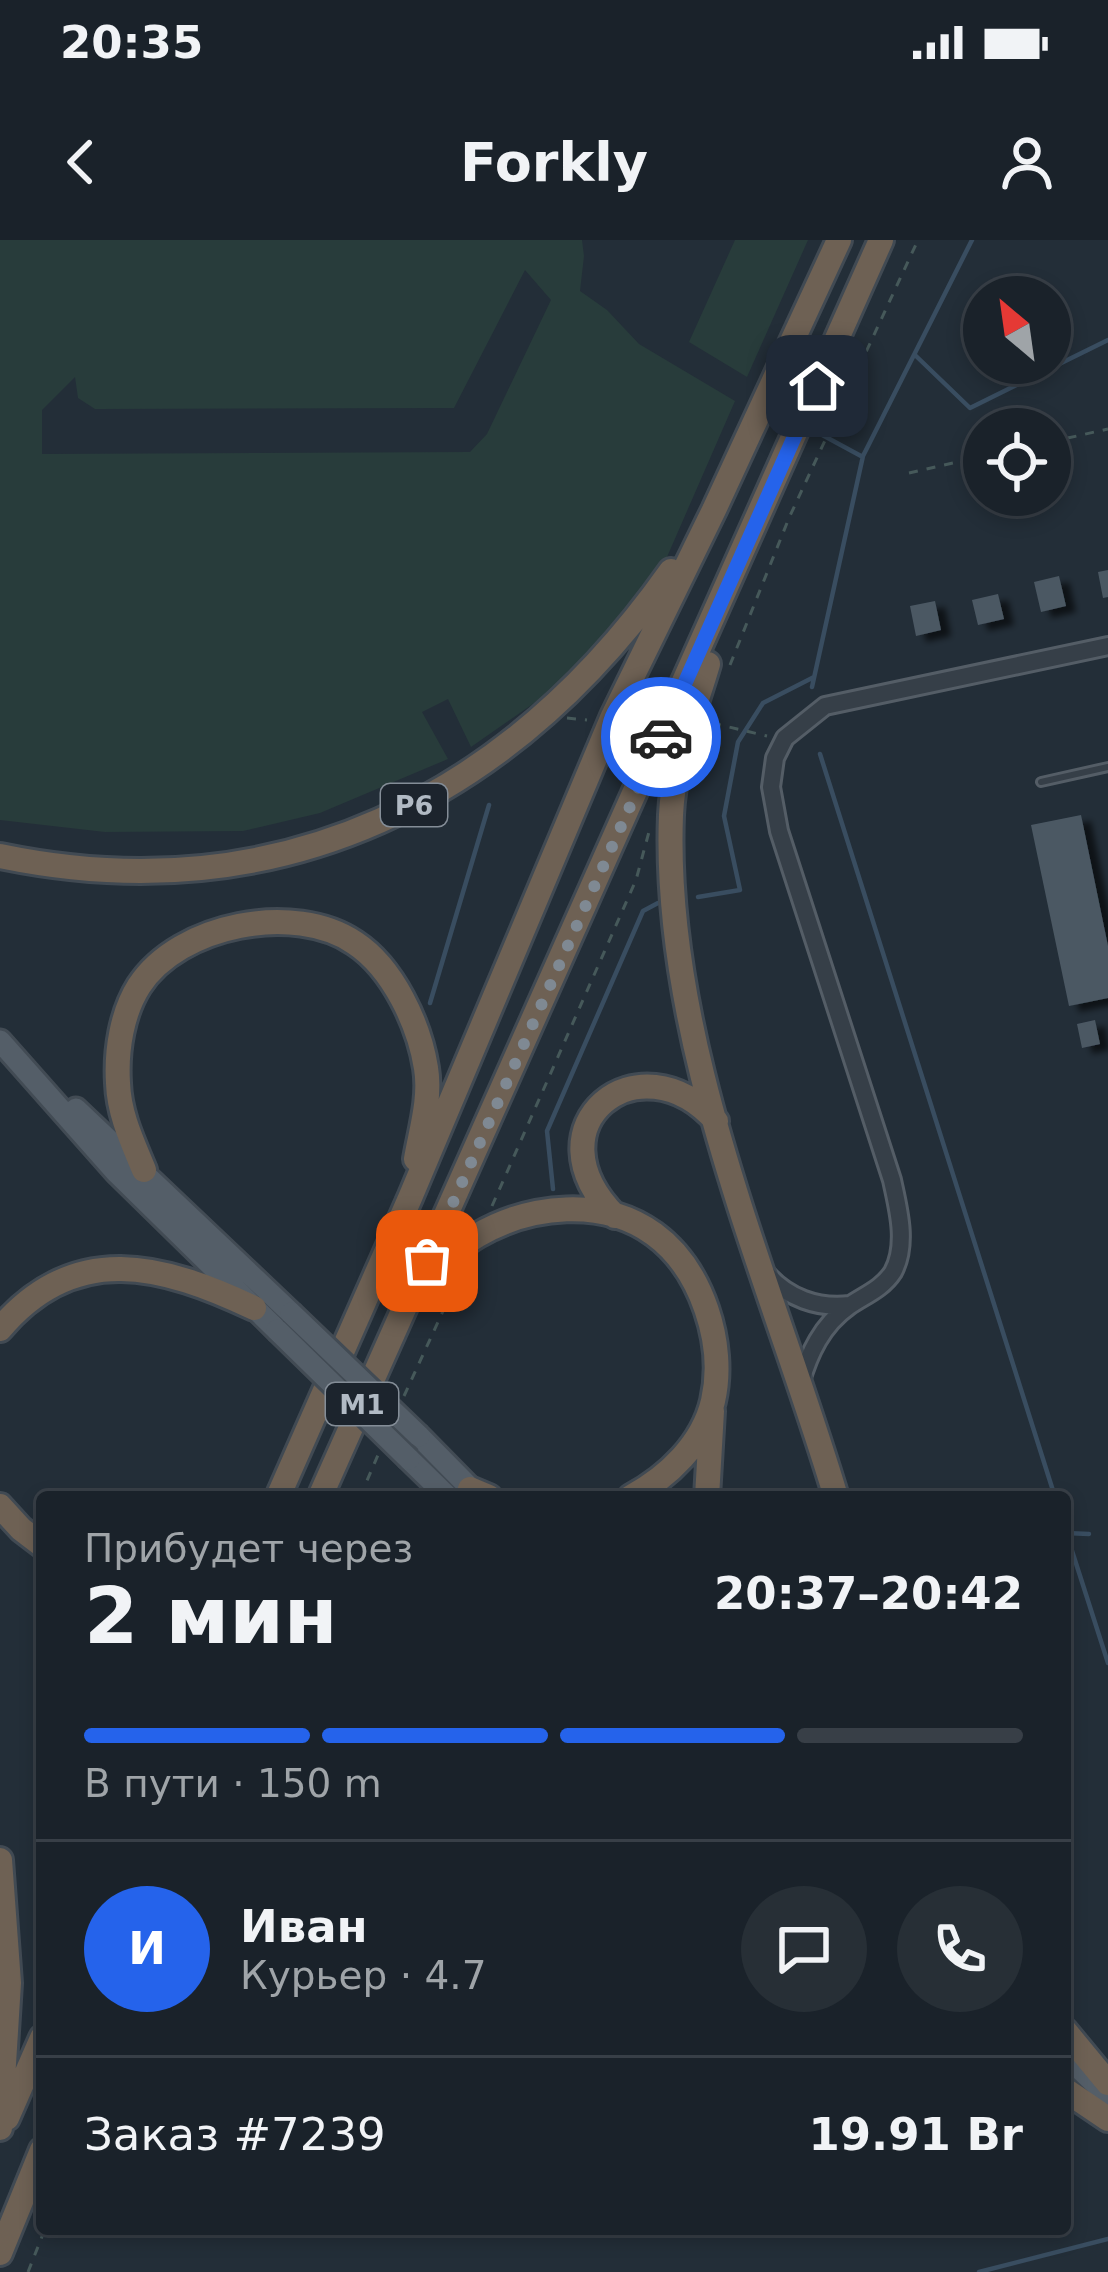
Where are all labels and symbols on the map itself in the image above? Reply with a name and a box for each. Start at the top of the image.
north arrow [963,276,1071,384]
pin [766,335,868,437]
courier [601,677,721,797]
road number: Р6 [381,784,447,826]
pin [376,1210,478,1312]
road number: М1 [326,1383,398,1425]

